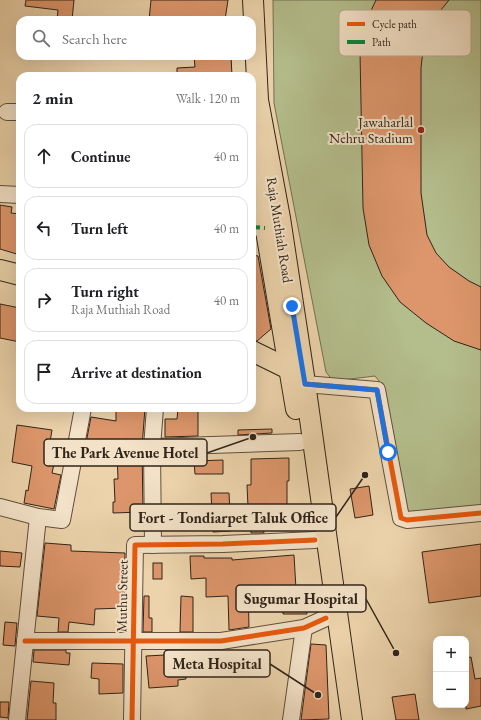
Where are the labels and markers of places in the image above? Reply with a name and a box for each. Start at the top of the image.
place label: Jawaharlal Nehru Stadium [329,113,414,147]
marker: Jawaharlal Nehru Stadium [416,125,426,135]
callout: The Park Avenue Hotel [44,439,207,466]
callout: Fort - Tondiarpet Taluk Office [130,504,336,531]
callout: Sugumar Hospital [236,585,366,612]
callout: Meta Hospital [164,650,270,677]

